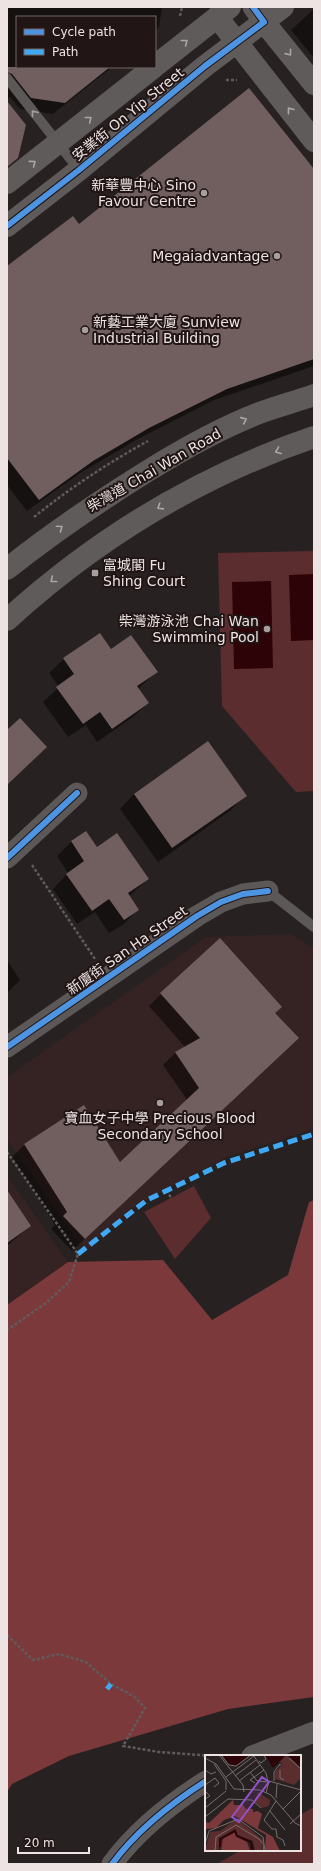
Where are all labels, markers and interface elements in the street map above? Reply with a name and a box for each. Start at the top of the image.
legend [16,16,156,68]
text: Cycle path [52,25,116,39]
one-way arrow [181,39,188,46]
text: Path [52,45,78,59]
one-way arrow [284,48,291,55]
street label: 安業街 On Yip Street [69,64,187,164]
one-way arrow [287,107,294,114]
one-way arrow [32,110,39,117]
one-way arrow [84,117,91,124]
one-way arrow [28,161,35,168]
place label: 新華豐中心 Sino Favour Centre [91,177,196,209]
marker: 新華豐中心 Sino Favour Centre [199,188,209,198]
place label: Megaiadvantage [152,248,269,264]
marker: Megaiadvantage [272,251,282,261]
place label: 新藝工業大廈 Sunview Industrial Building [93,314,240,346]
marker: 新藝工業大廈 Sunview Industrial Building [80,325,90,335]
one-way arrow [240,417,248,425]
street label: 柴灣道 Chai Wan Road [84,425,224,515]
one-way arrow [274,447,281,455]
one-way arrow [157,502,164,509]
one-way arrow [56,525,63,533]
place label: 富城閣 Fu Shing Court [103,557,186,589]
marker: 富城閣 Fu Shing Court [90,568,100,578]
one-way arrow [50,575,57,582]
place label: 柴灣游泳池 Chai Wan Swimming Pool [119,613,259,645]
marker: 柴灣游泳池 Chai Wan Swimming Pool [262,624,272,634]
street label: 新廈街 San Ha Street [64,902,191,998]
marker: 寶血女子中學 Precious Blood Secondary School [155,1098,165,1108]
place label: 寶血女子中學 Precious Blood Secondary School [65,1110,256,1142]
inset map [205,1755,301,1851]
scale bar [18,1829,89,1855]
text: 20 m [24,1836,55,1850]

